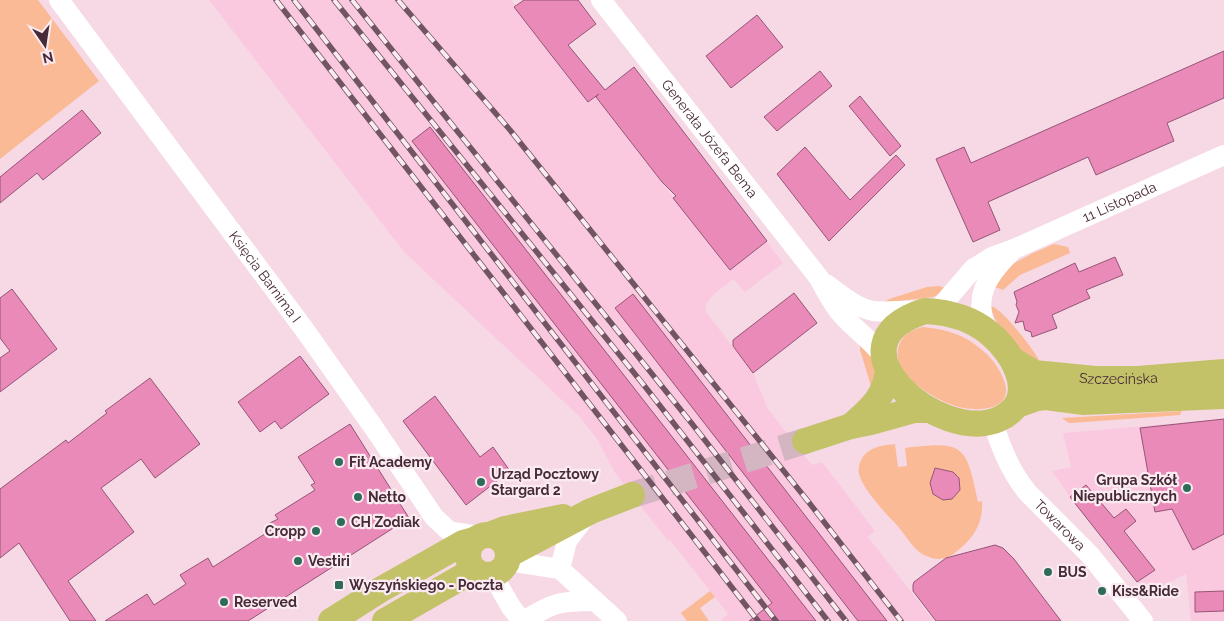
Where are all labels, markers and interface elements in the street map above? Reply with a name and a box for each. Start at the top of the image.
north arrow [20,20,70,70]
text: N [41,49,55,67]
street label: Generała Józefa Bema [658,76,761,201]
street label: 11 Listopada [1080,178,1159,225]
street label: Księcia Barnima I [226,228,304,325]
street label: Szczecińska [1078,369,1158,387]
place label: Fit Academy [349,454,432,470]
marker: Fit Academy [333,456,345,468]
place label: Urząd Pocztowy Stargard 2 [491,466,599,498]
place label: Grupa Szkół Niepublicznych [1073,472,1177,504]
marker: Urząd Pocztowy Stargard 2 [475,476,487,488]
marker: Grupa Szkół Niepublicznych [1181,482,1193,494]
place label: Netto [368,489,407,505]
marker: Netto [352,491,364,503]
street label: Towarowa [1031,496,1089,554]
place label: CH Zodiak [351,514,420,530]
marker: CH Zodiak [335,516,347,528]
place label: Cropp [265,523,306,539]
marker: Cropp [310,525,322,537]
place label: Vestiri [308,553,350,569]
marker: Vestiri [292,555,304,567]
place label: BUS [1058,564,1087,580]
marker: BUS [1042,566,1054,578]
place label: Wyszyńskiego - Poczta [349,577,503,593]
marker: Wyszyńskiego - Poczta [333,579,345,591]
place label: Kiss&Ride [1112,583,1180,599]
marker: Kiss&Ride [1096,585,1108,597]
place label: Reserved [234,594,297,610]
marker: Reserved [218,596,230,608]

